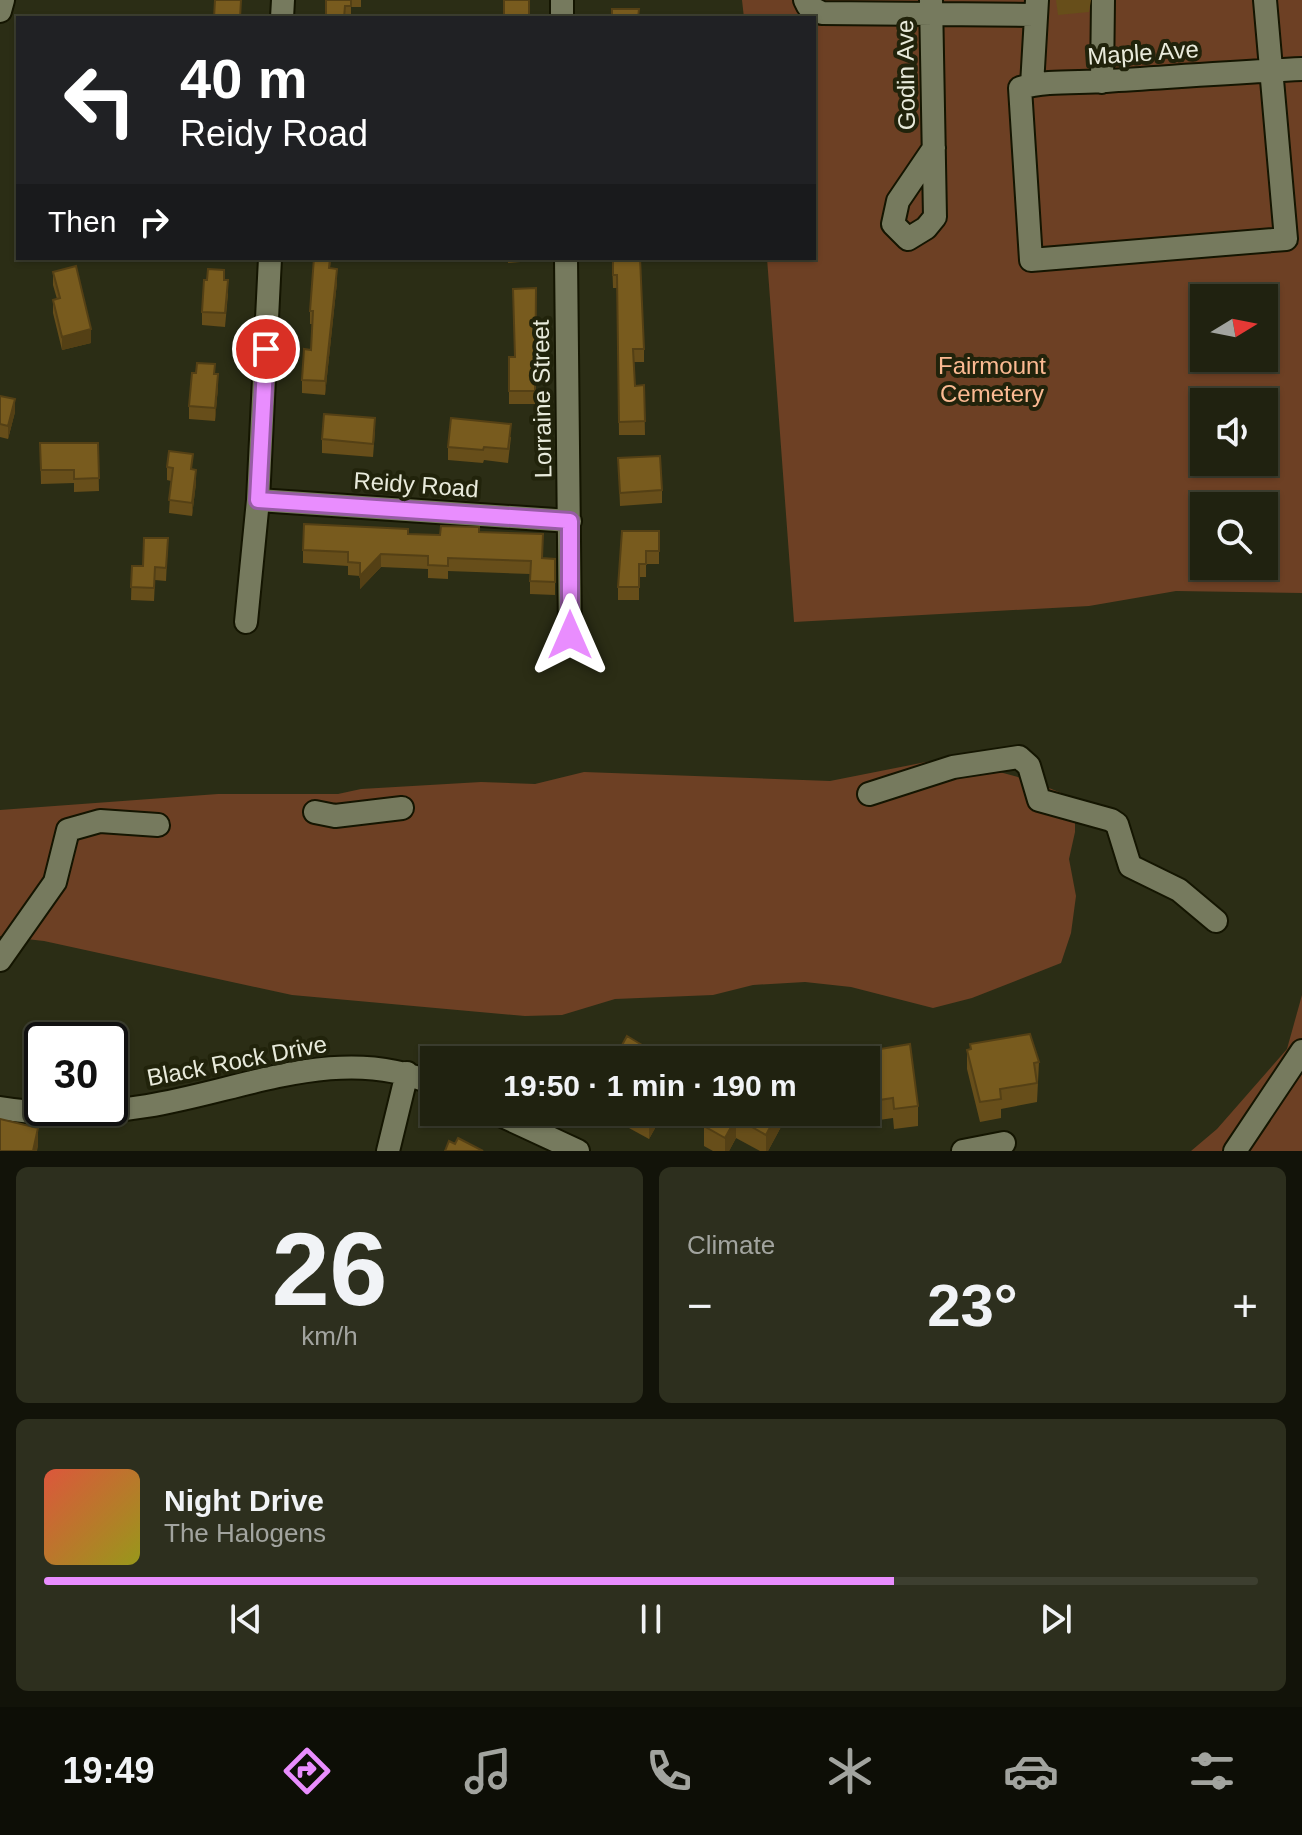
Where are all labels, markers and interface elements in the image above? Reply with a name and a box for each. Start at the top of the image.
street label: Godin Ave [891,20,920,130]
street label: Maple Ave [1086,35,1200,70]
text: 40 m [180,47,308,110]
icon: left [48,48,152,152]
text: Reidy Road [180,113,368,154]
icon: right [132,200,176,244]
text: Then [48,205,116,238]
north arrow [1190,284,1278,372]
map controls [1190,284,1278,580]
pin [232,315,300,383]
street label: Lorraine Street [527,319,556,479]
icon: arrive [244,327,288,371]
park label: Fairmount Cemetery [938,352,1046,407]
button: sound [1190,388,1278,476]
street label: Reidy Road [353,467,480,502]
button: search [1190,492,1278,580]
position arrow [528,593,612,677]
speed limit sign: 30 [24,1022,128,1126]
street label: Black Rock Drive [145,1030,329,1091]
text: 19:50 · 1 min · 190 m [503,1069,797,1102]
text: 26 [272,1211,387,1327]
text: Climate [687,1230,775,1260]
text: 23° [927,1272,1018,1339]
text: − [687,1281,713,1330]
text: + [1232,1281,1258,1330]
text: km/h [301,1321,358,1351]
text: Night Drive [164,1484,324,1517]
text: The Halogens [164,1518,326,1548]
icon: previous [224,1597,268,1641]
icon: pause [629,1597,673,1641]
icon: next [1034,1597,1078,1641]
icon: directions [279,1743,335,1799]
icon: music [460,1743,516,1799]
icon: phone [641,1743,697,1799]
icon: climate [822,1743,878,1799]
icon: car [1003,1743,1059,1799]
icon: filters [1184,1743,1240,1799]
text: 19:49 [62,1750,155,1791]

